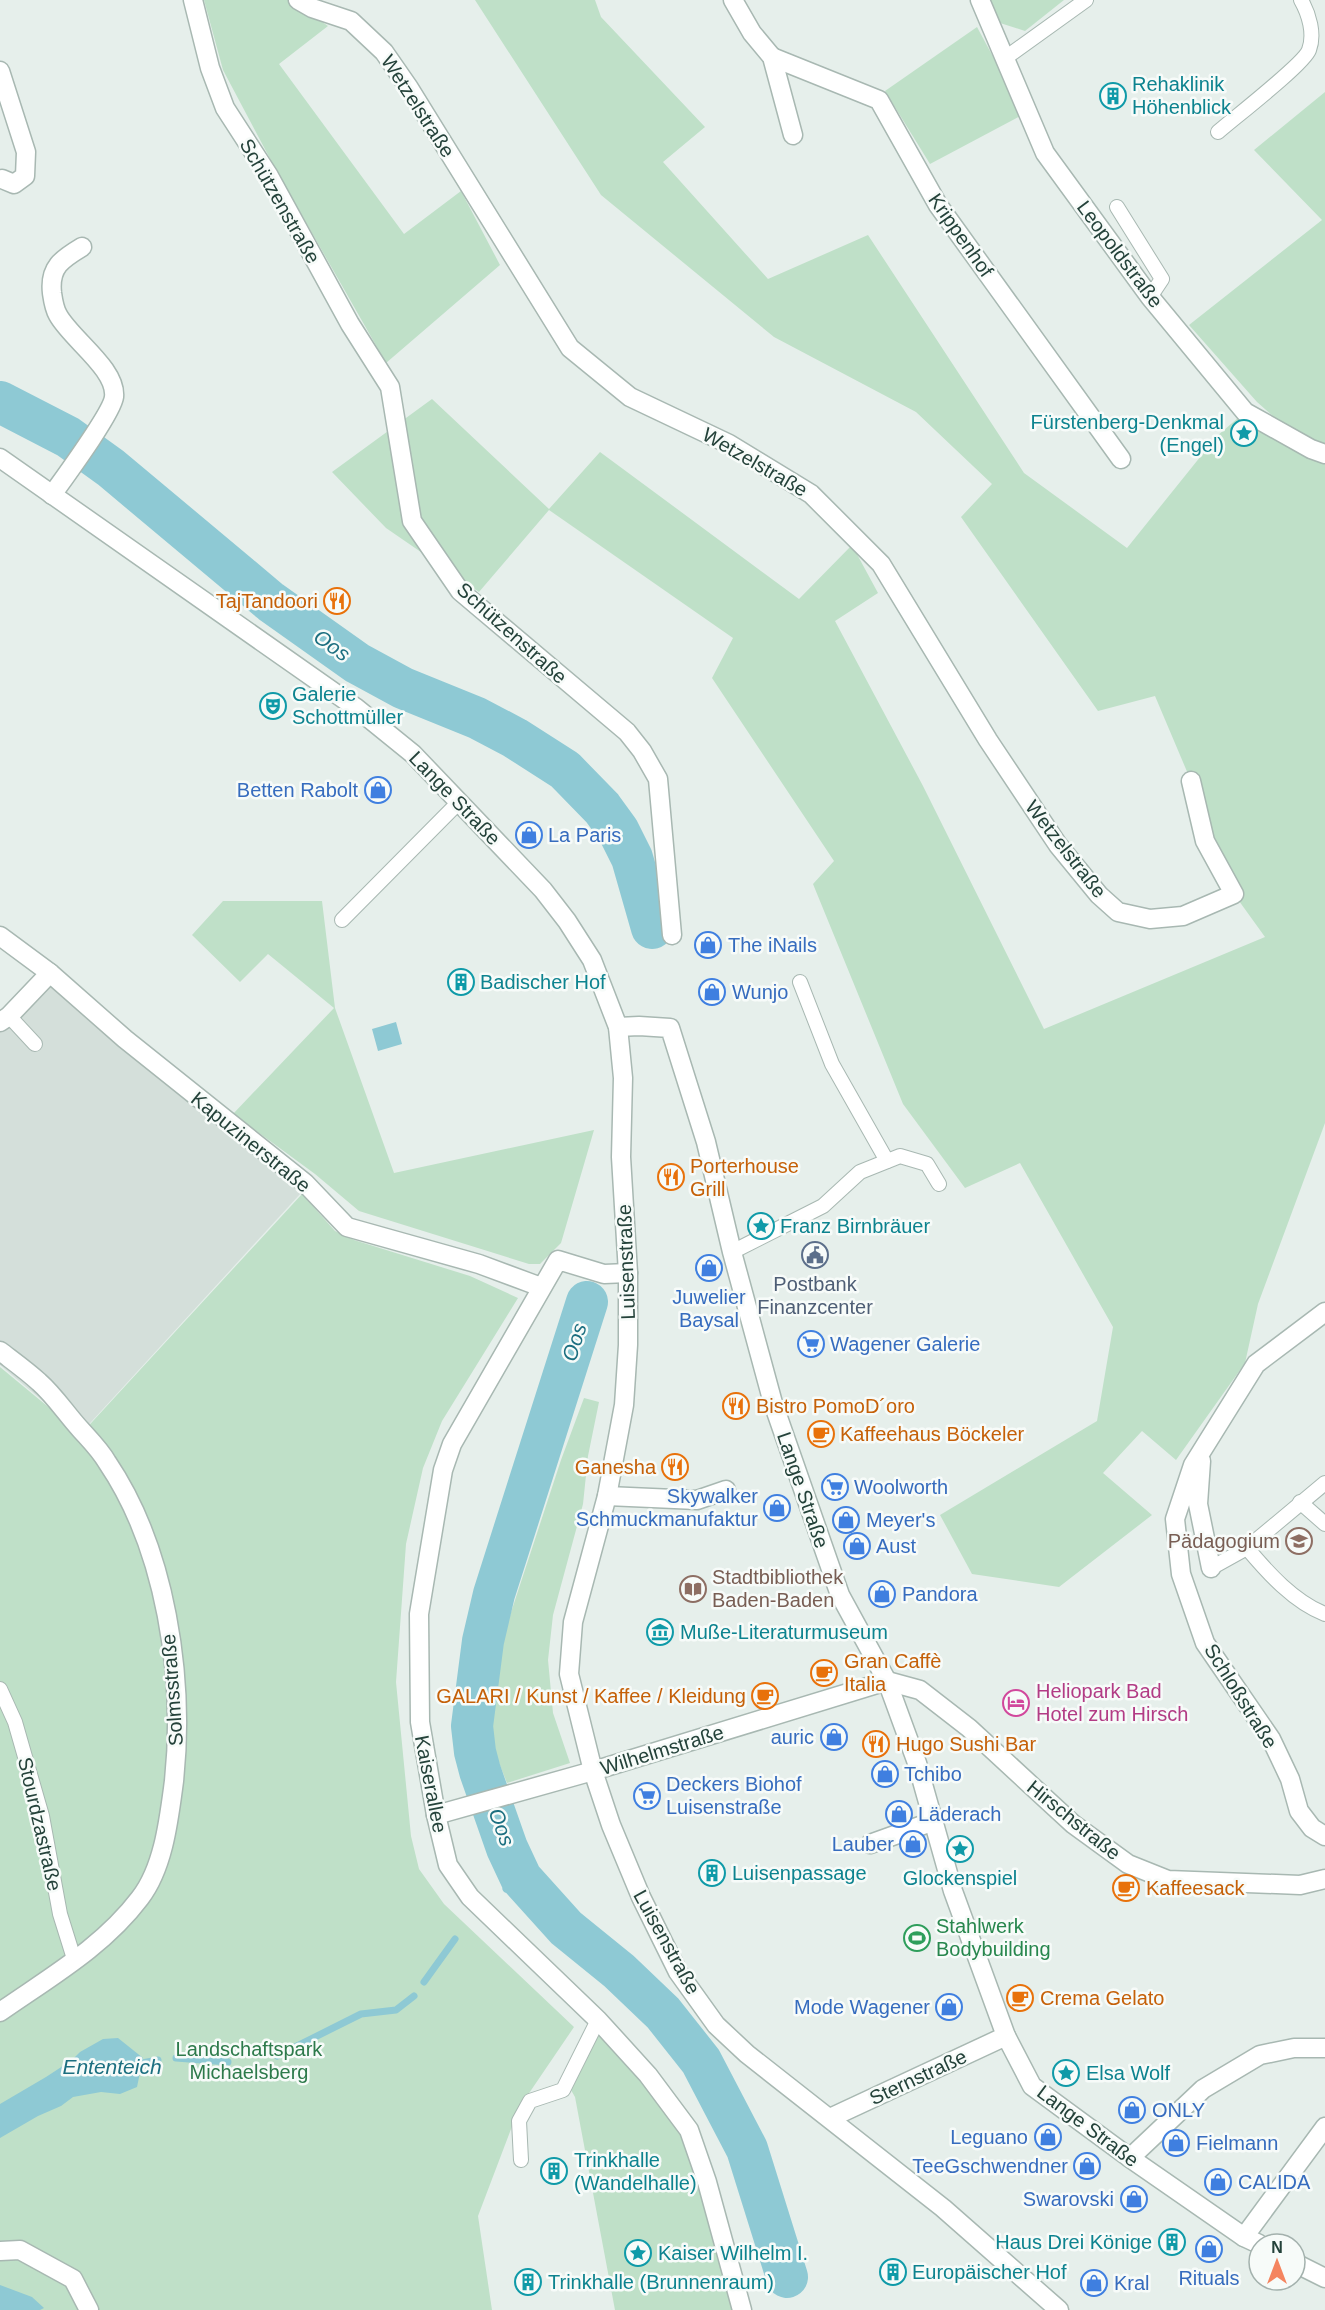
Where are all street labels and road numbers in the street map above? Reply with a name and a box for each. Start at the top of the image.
street label: Wetzelstraße [377,51,459,161]
street label: Schützenstraße [235,135,325,267]
street label: Krippenhof [924,189,998,281]
street label: Leopoldstraße [1073,196,1167,312]
street label: Wetzelstraße [699,423,811,501]
street label: Schützenstraße [453,578,571,688]
street label: Lange Straße [405,747,505,849]
street label: Wetzelstraße [1021,796,1111,902]
street label: Kapuzinerstraße [187,1087,315,1197]
street label: Luisenstraße [613,1204,639,1320]
street label: Lange Straße [773,1429,833,1551]
street label: Solmsstraße [157,1633,187,1747]
street label: Schloßstraße [1200,1640,1282,1752]
street label: Wilhelmstraße [598,1721,726,1779]
street label: Kaiserallee [411,1733,451,1835]
street label: Stourdzastraße [14,1755,66,1893]
street label: Hirschstraße [1023,1776,1125,1864]
street label: Luisenstraße [629,1886,705,1998]
street label: Sternstraße [866,2045,970,2109]
street label: Lange Straße [1033,2081,1143,2171]

